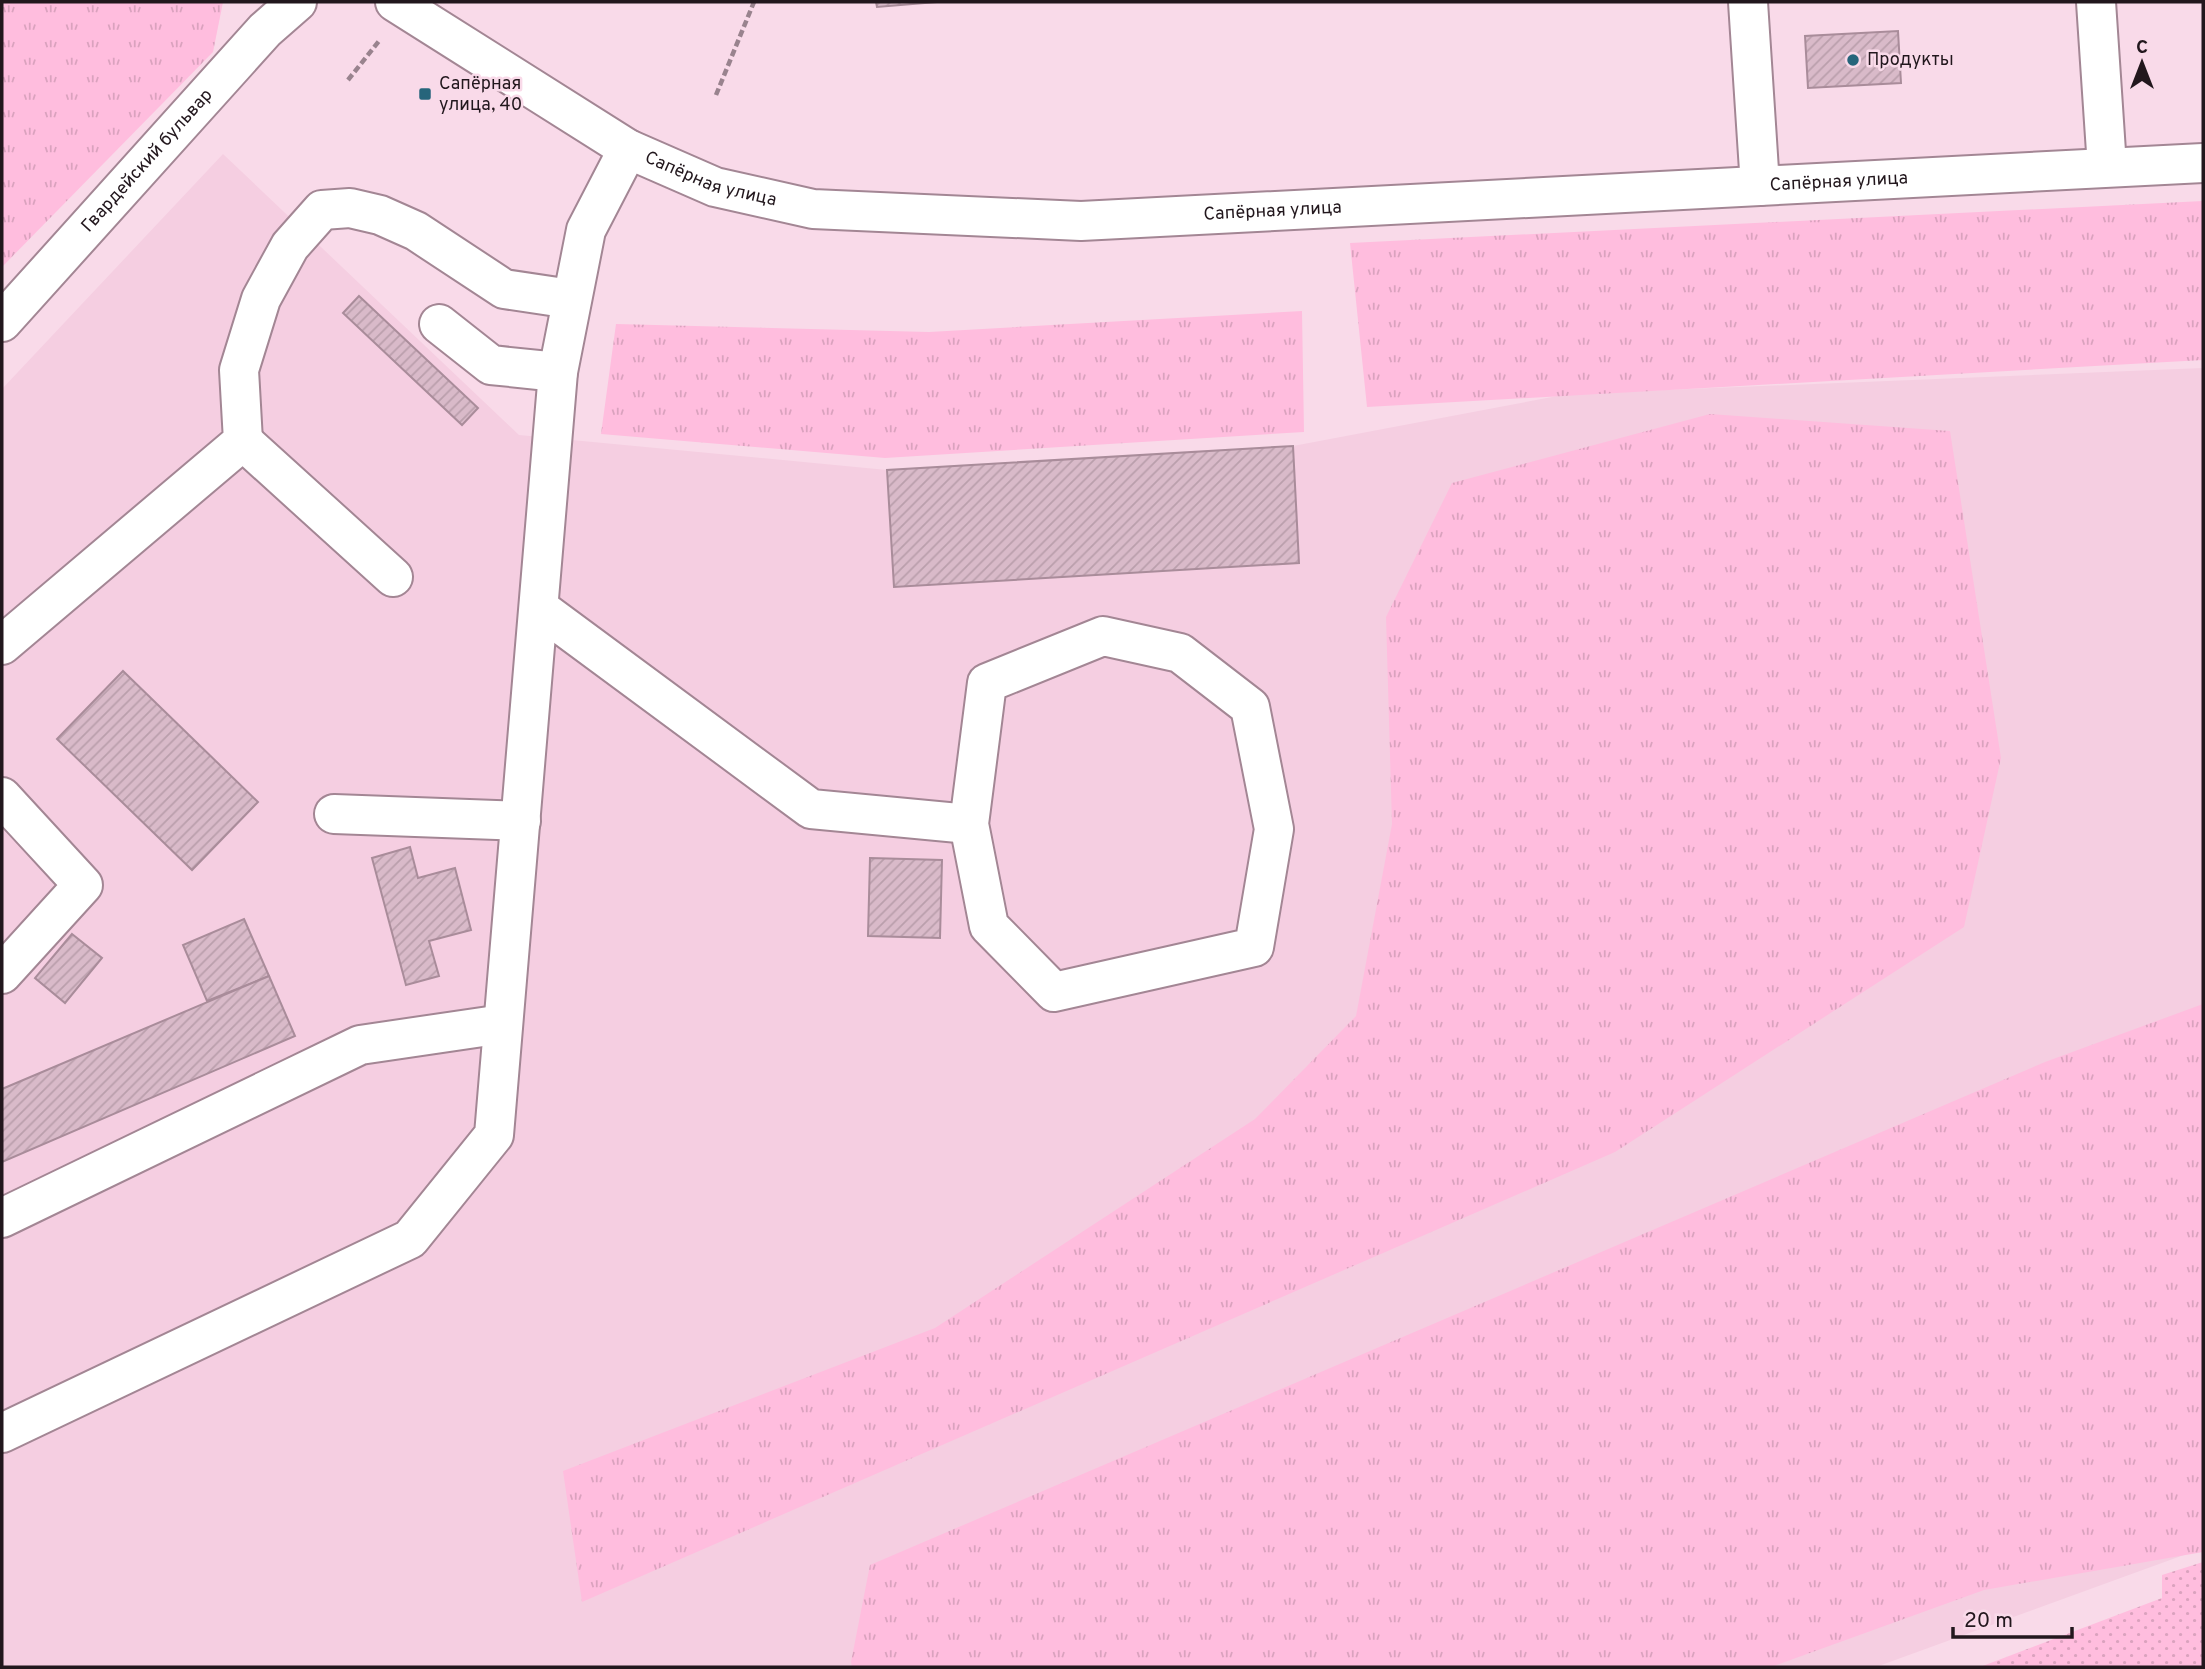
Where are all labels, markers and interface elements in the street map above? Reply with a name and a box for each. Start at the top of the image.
north arrow [2107,28,2177,98]
text: С [2136,36,2148,60]
place label: Продукты [1867,49,1954,72]
marker: Продукты [1845,52,1861,68]
place label: Сапёрная улица, 40 [439,73,522,117]
street label: Гвардейский бульвар [77,84,218,237]
marker: Сапёрная улица, 40 [417,86,433,102]
street label: Сапёрная улица [641,146,779,212]
street label: Сапёрная улица [1769,167,1909,197]
street label: Сапёрная улица [1203,196,1342,226]
scale bar [1953,1596,2072,1640]
text: 20 m [1964,1608,2013,1635]

